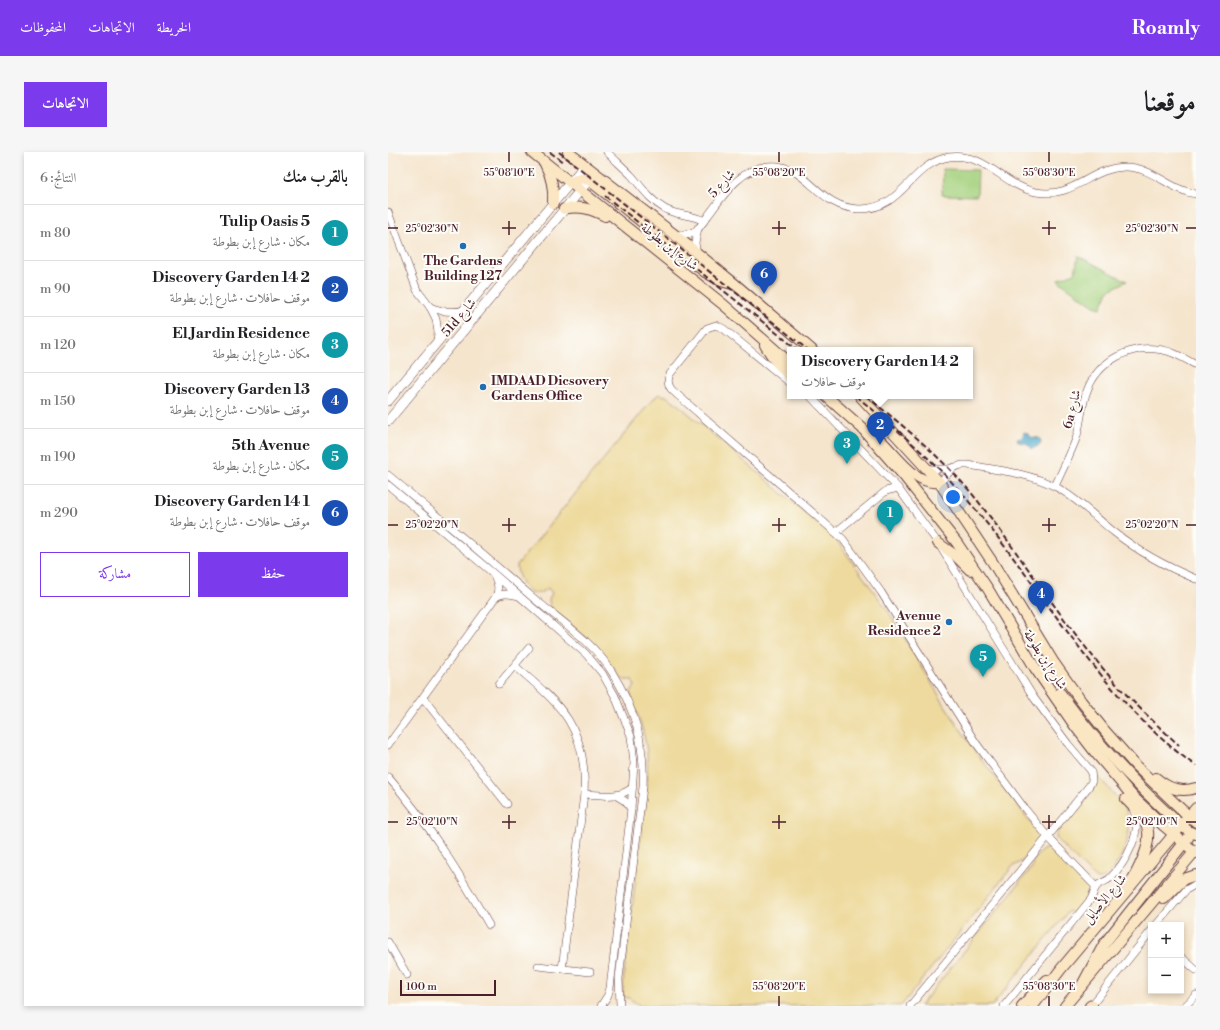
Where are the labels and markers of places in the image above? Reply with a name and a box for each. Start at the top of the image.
marker: The Gardens Building 127 [458,241,468,251]
place label: The Gardens Building 127 [424,253,503,284]
pin: 6 [751,261,777,294]
place label: IMDAAD Dicsovery Gardens Office [491,373,609,404]
marker: IMDAAD Dicsovery Gardens Office [478,382,488,392]
pin: 2 [867,412,893,445]
pin: 3 [834,431,860,464]
pin: 1 [877,500,903,533]
pin: 4 [1028,581,1054,614]
place label: Avenue Residence 2 [868,608,941,639]
marker: Avenue Residence 2 [944,617,954,627]
pin: 5 [970,644,996,677]

